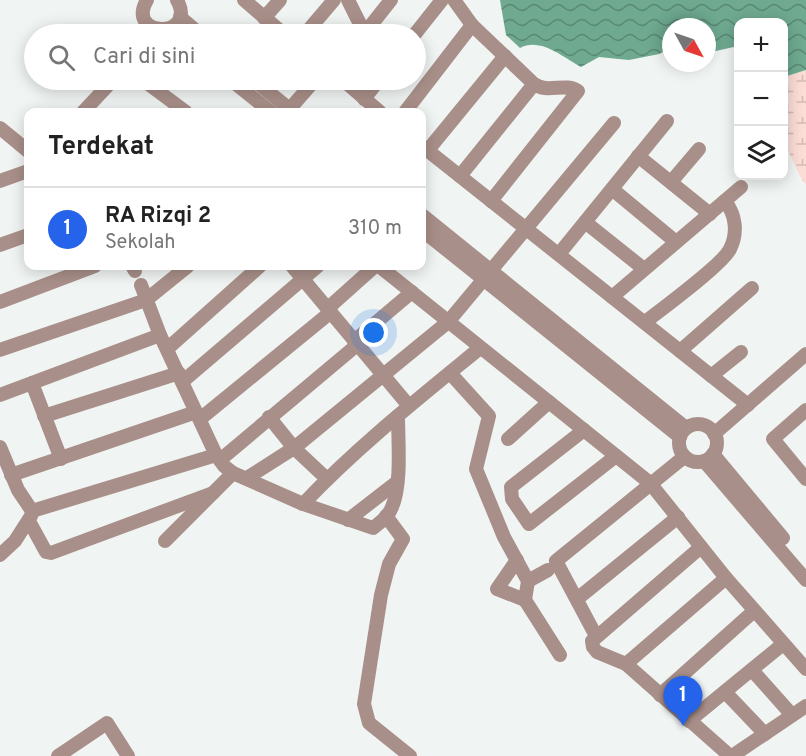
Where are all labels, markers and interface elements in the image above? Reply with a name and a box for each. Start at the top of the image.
north arrow [662,18,716,72]
map controls [734,18,788,180]
button: + [734,18,788,72]
search box [24,24,426,90]
icon: search [45,41,78,74]
text: Cari di sini [93,44,195,71]
button: − [734,72,788,126]
button: layers [734,126,788,180]
text: Terdekat [48,131,154,164]
text: RA Rizqi 2 [105,203,211,230]
text: 1 [64,216,72,242]
text: 310 m [348,216,402,242]
text: Sekolah [105,230,176,256]
your location [359,318,388,347]
pin: 1 [664,676,702,726]

